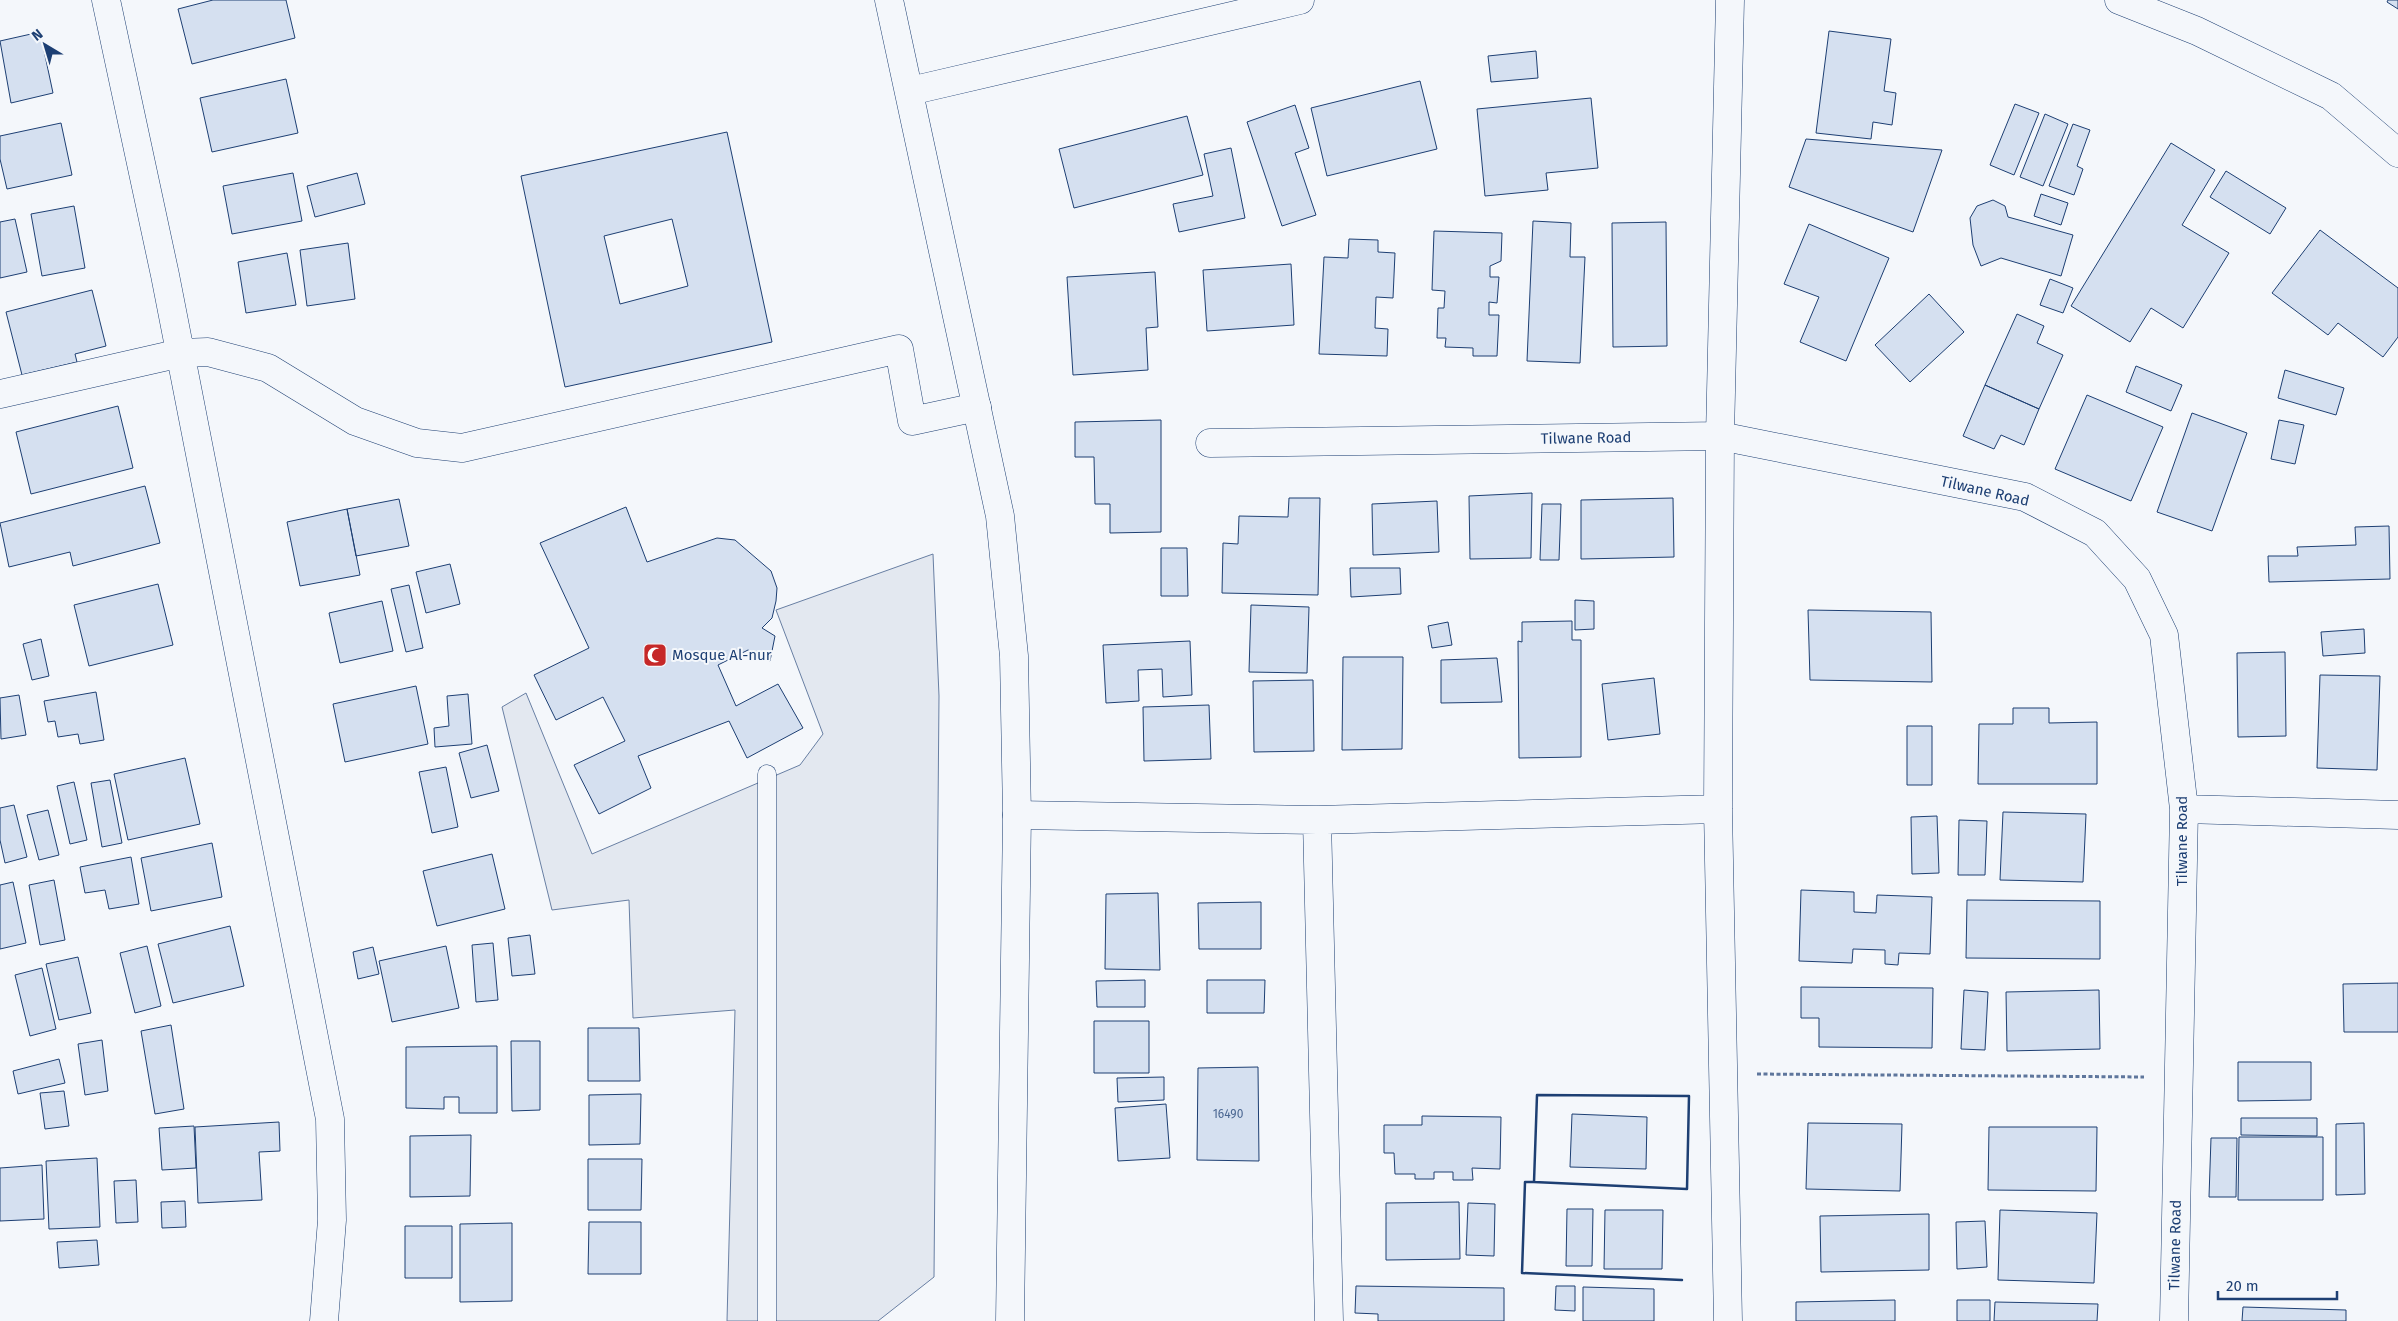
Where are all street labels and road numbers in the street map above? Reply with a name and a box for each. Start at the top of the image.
street label: Tilwane Road [1541,428,1631,448]
street label: Tilwane Road [1939,472,2031,510]
street label: Tilwane Road [2173,796,2191,886]
street label: Tilwane Road [2165,1200,2185,1290]

